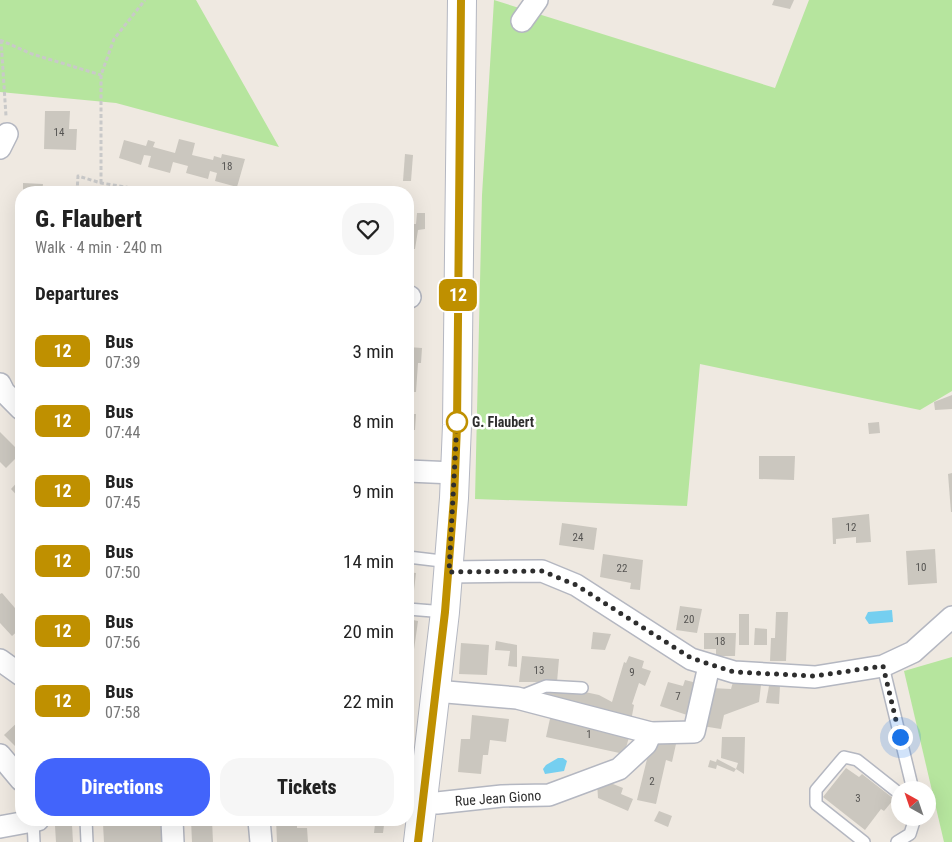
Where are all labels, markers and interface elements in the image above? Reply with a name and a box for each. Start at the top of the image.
house number: 14 [54,126,65,139]
house number: 18 [222,160,232,173]
button: heart [342,203,394,255]
text: G. Flaubert [35,205,142,233]
text: Walk · 4 min · 240 m [35,238,162,257]
line badge: 12 [436,279,480,311]
text: Departures [35,282,119,305]
text: 12 [449,284,467,305]
text: Bus [105,330,134,353]
text: 12 [53,340,72,361]
text: 3 min [352,340,394,363]
text: 07:39 [105,353,140,372]
text: Bus [105,400,134,423]
text: 12 [53,410,72,431]
text: 8 min [352,410,394,433]
marker: G. Flaubert [446,411,468,433]
place label: G. Flaubert [472,414,534,430]
text: 07:44 [105,423,140,442]
text: Bus [105,470,134,493]
text: 12 [53,480,72,501]
text: 9 min [352,480,394,503]
text: 07:45 [105,493,140,512]
house number: 12 [846,521,856,534]
house number: 24 [573,531,584,544]
text: Bus [105,540,134,563]
text: 12 [53,550,72,571]
text: 14 min [343,550,394,573]
house number: 10 [916,561,926,574]
house number: 22 [617,562,627,575]
text: 07:50 [105,563,140,582]
text: Bus [105,610,134,633]
house number: 20 [684,613,694,626]
text: 12 [53,620,72,641]
text: 20 min [343,620,394,643]
text: 07:56 [105,633,140,652]
house number: 18 [715,635,725,648]
house number: 13 [534,664,544,677]
house number: 9 [629,666,635,679]
text: Bus [105,680,134,703]
text: 12 [53,690,72,711]
text: 22 min [343,690,394,713]
house number: 7 [675,690,681,703]
text: 07:58 [105,703,140,722]
your location [888,725,913,750]
house number: 1 [586,728,592,741]
button: Directions [35,758,210,816]
button: Tickets [220,758,394,816]
house number: 2 [649,775,655,788]
north arrow [891,781,936,826]
map controls [891,781,936,826]
street label: Rue Jean Giono [454,787,542,809]
house number: 3 [855,792,861,805]

